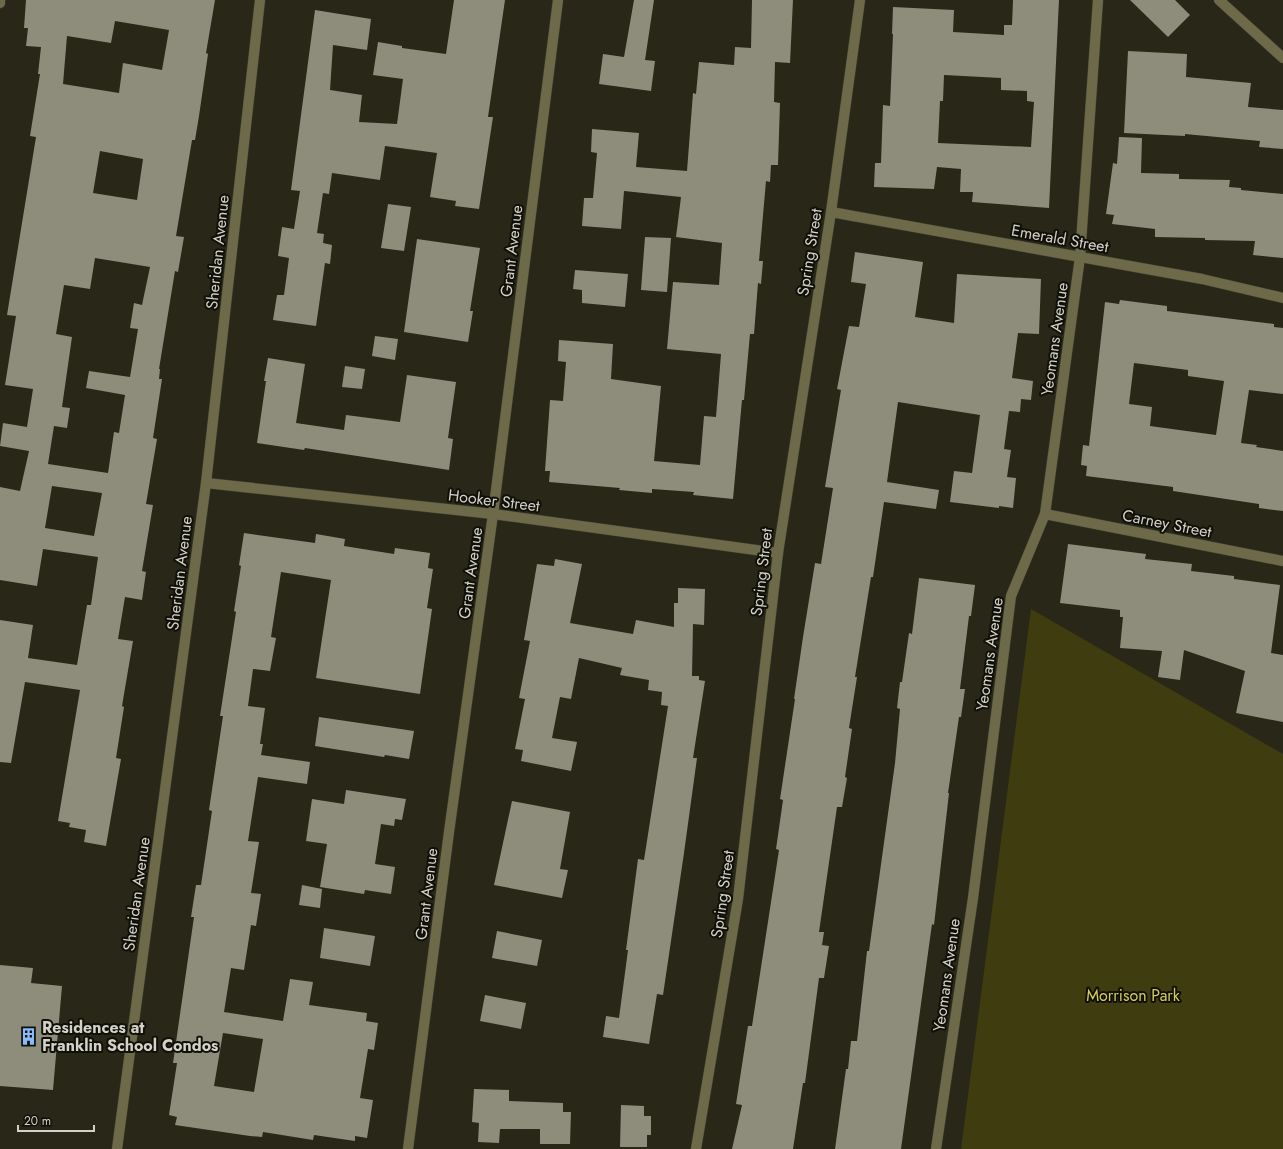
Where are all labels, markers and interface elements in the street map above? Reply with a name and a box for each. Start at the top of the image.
street label: Sheridan Avenue [200,194,235,310]
street label: Grant Avenue [494,204,529,298]
street label: Spring Street [791,207,828,297]
street label: Emerald Street [1009,219,1111,258]
street label: Yeomans Avenue [1035,281,1074,397]
street label: Hooker Street [447,483,541,518]
street label: Carney Street [1120,504,1214,543]
street label: Sheridan Avenue [161,515,198,631]
street label: Grant Avenue [453,526,488,620]
street label: Spring Street [745,527,778,617]
street label: Yeomans Avenue [970,596,1009,712]
street label: Sheridan Avenue [117,836,156,953]
street label: Grant Avenue [409,847,444,941]
street label: Spring Street [705,849,740,939]
street label: Yeomans Avenue [927,917,966,1033]
park label: Morrison Park [1086,984,1181,1007]
place label: Residences at Franklin School Condos [42,1016,218,1057]
building icon: Residences at Franklin School Condos [19,1026,39,1046]
scale bar [18,1107,94,1133]
text: 20 m [24,1112,51,1130]

